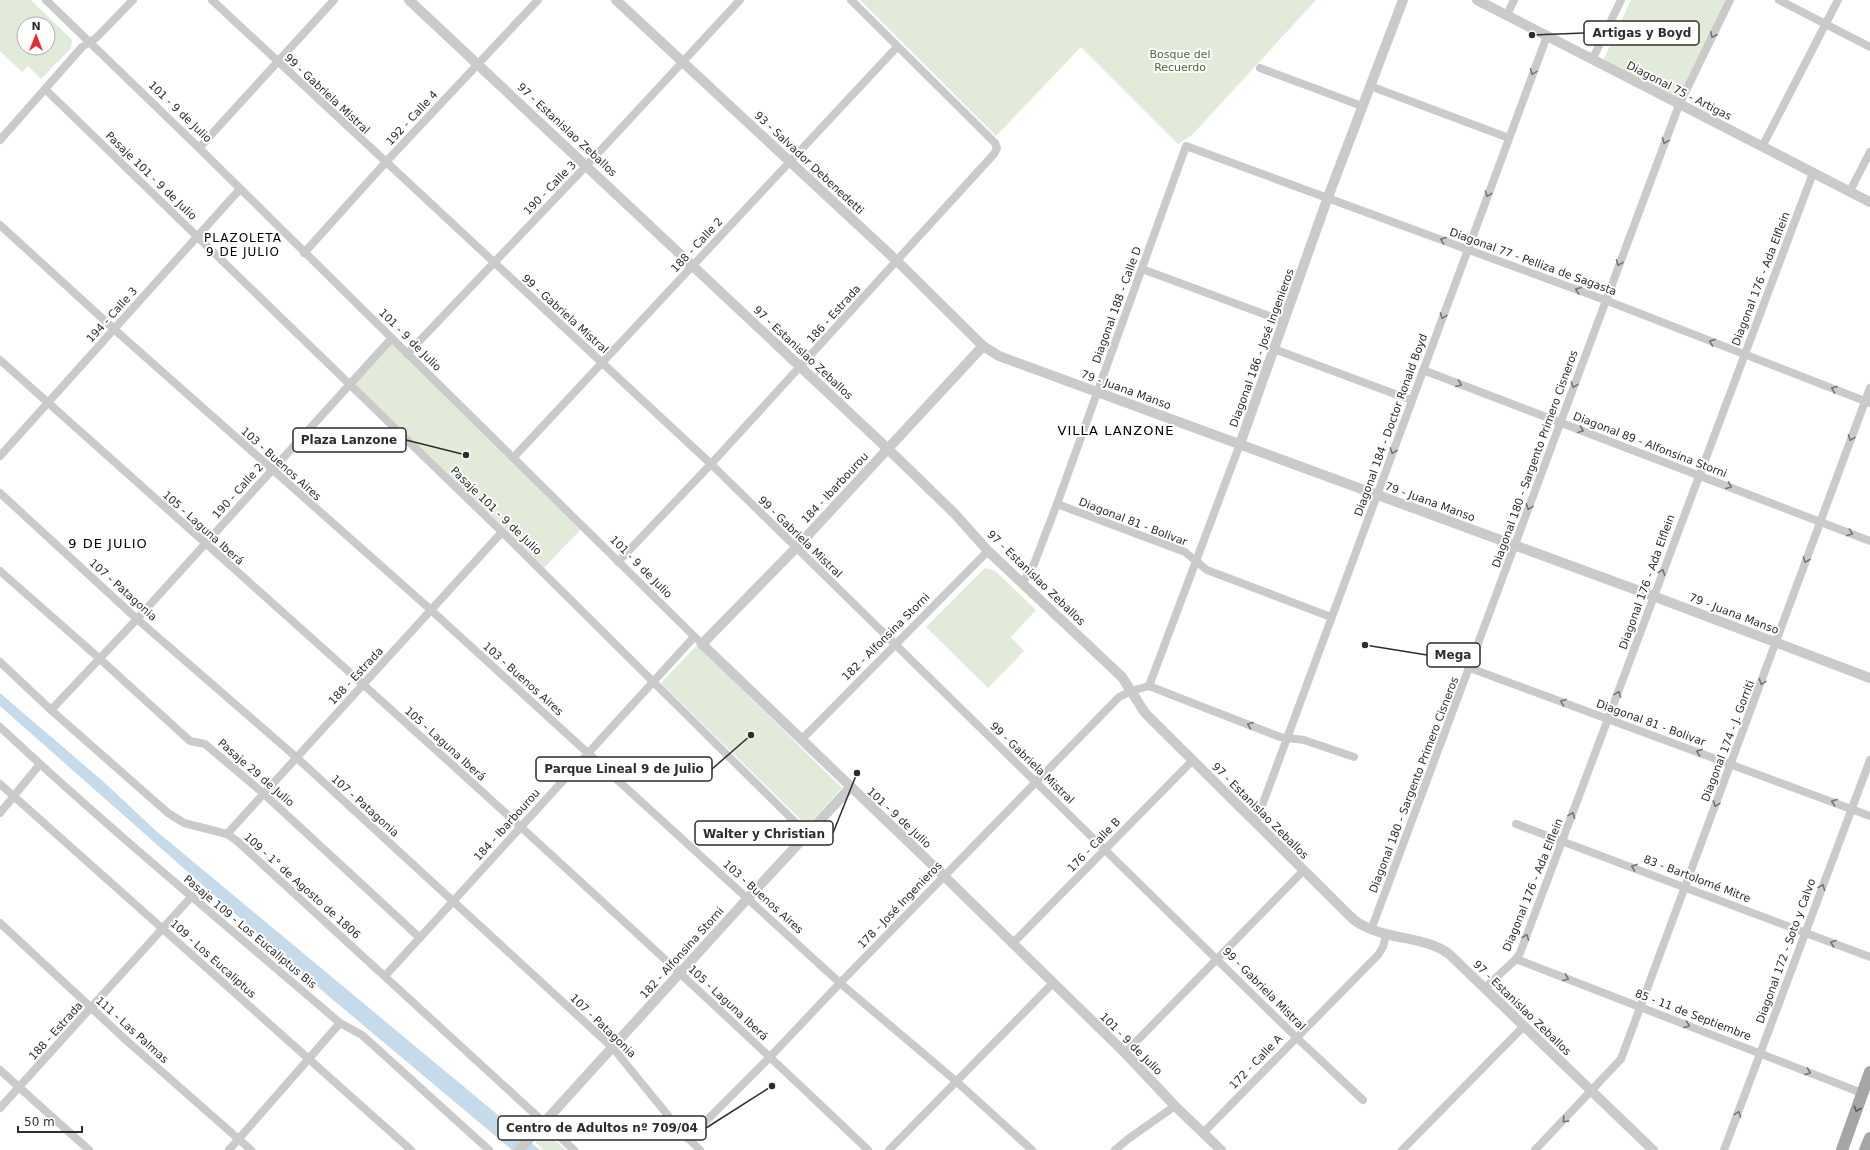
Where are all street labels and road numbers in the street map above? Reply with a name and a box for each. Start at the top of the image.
street label: 99 - Gabriela Mistral [282,51,372,137]
street label: Diagonal 75 - Artigas [1624,59,1734,123]
street label: 101 - 9 de Julio [146,79,214,146]
street label: 97 - Estanislao Zeballos [515,81,620,180]
street label: 192 - Calle 4 [383,88,441,148]
street label: 93 - Salvador Debenedetti [752,109,866,217]
street label: Pasaje 101 - 9 de Julio [103,129,199,223]
street label: 190 - Calle 3 [521,158,579,218]
street label: Diagonal 176 - Ada Elflein [1729,210,1793,348]
street label: 188 - Calle 2 [668,215,726,275]
street label: Diagonal 77 - Pelliza de Sagasta [1448,226,1618,298]
street label: Diagonal 188 - Calle D [1090,245,1144,365]
street label: Diagonal 186 - José Ingenieros [1227,267,1297,429]
street label: 99 - Gabriela Mistral [519,272,611,356]
street label: 186 - Estrada [804,282,864,346]
street label: 194 - Calle 3 [84,285,140,345]
street label: 97 - Estanislao Zeballos [751,304,856,403]
street label: 101 - 9 de Julio [376,306,444,374]
street label: Diagonal 184 - Doctor Ronald Boyd [1352,332,1430,518]
street label: Diagonal 180 - Sargento Primero Cisneros [1489,348,1581,570]
street label: 79 - Juana Manso [1079,368,1173,412]
street label: Diagonal 89 - Alfonsina Storni [1571,410,1729,480]
street label: 103 - Buenos Aires [238,425,324,504]
street label: 184 - Ibarbourou [799,450,871,526]
street label: 190 - Calle 2 [210,461,266,521]
street label: Pasaje 101 - 9 de Julio [448,464,544,558]
street label: 79 - Juana Manso [1383,480,1477,524]
street label: 105 - Laguna Iberá [160,488,246,568]
street label: 99 - Gabriela Mistral [755,494,845,580]
street label: Diagonal 81 - Bolivar [1077,495,1190,549]
street label: Diagonal 176 - Ada Elflein [1617,513,1677,651]
street label: 97 - Estanislao Zeballos [984,528,1088,628]
street label: 101 - 9 de Julio [607,533,675,601]
street label: 107 - Patagonia [87,556,159,624]
street label: 182 - Alfonsina Storni [840,591,932,683]
street label: 79 - Juana Manso [1687,591,1781,637]
street label: 103 - Buenos Aires [480,640,566,719]
street label: 188 - Estrada [326,645,386,707]
street label: Diagonal 180 - Sargento Primero Cisneros [1367,675,1461,895]
street label: Diagonal 174 - J. Gorriti [1699,678,1757,804]
street label: Diagonal 81 - Bolivar [1595,697,1708,749]
street label: 105 - Laguna Iberá [402,704,488,784]
street label: 99 - Gabriela Mistral [987,720,1077,806]
street label: Pasaje 29 de Julio [215,736,297,810]
street label: 97 - Estanislao Zeballos [1209,760,1311,862]
street label: 107 - Patagonia [329,772,401,840]
street label: 101 - 9 de Julio [864,785,934,851]
street label: 184 - Ibarbourou [471,786,543,864]
street label: 176 - Calle B [1065,815,1123,875]
street label: Diagonal 176 - Ada Elflein [1500,816,1566,953]
street label: 109 - 1° de Agosto de 1806 [241,830,363,942]
street label: 83 - Bartolomé Mitre [1642,853,1753,905]
street label: 103 - Buenos Aires [720,858,806,937]
street label: 178 - José Ingenieros [855,859,945,951]
street label: Pasaje 109 - Los Eucaliptus Bis [181,873,319,991]
street label: Diagonal 172 - Soto y Calvo [1754,877,1818,1025]
street label: 182 - Alfonsina Storni [638,905,726,1001]
street label: 109 - Los Eucaliptus [167,917,259,1001]
street label: 99 - Gabriela Mistral [1220,945,1308,1033]
street label: 97 - Estanislao Zeballos [1470,958,1574,1058]
street label: 105 - Laguna Iberá [685,963,771,1043]
street label: 85 - 11 de Septiembre [1633,987,1753,1043]
street label: 107 - Patagonia [567,991,639,1061]
street label: 111 - Las Palmas [93,994,171,1066]
street label: 188 - Estrada [26,999,86,1063]
street label: 101 - 9 de Julio [1097,1010,1165,1078]
street label: 172 - Calle A [1227,1032,1285,1092]

